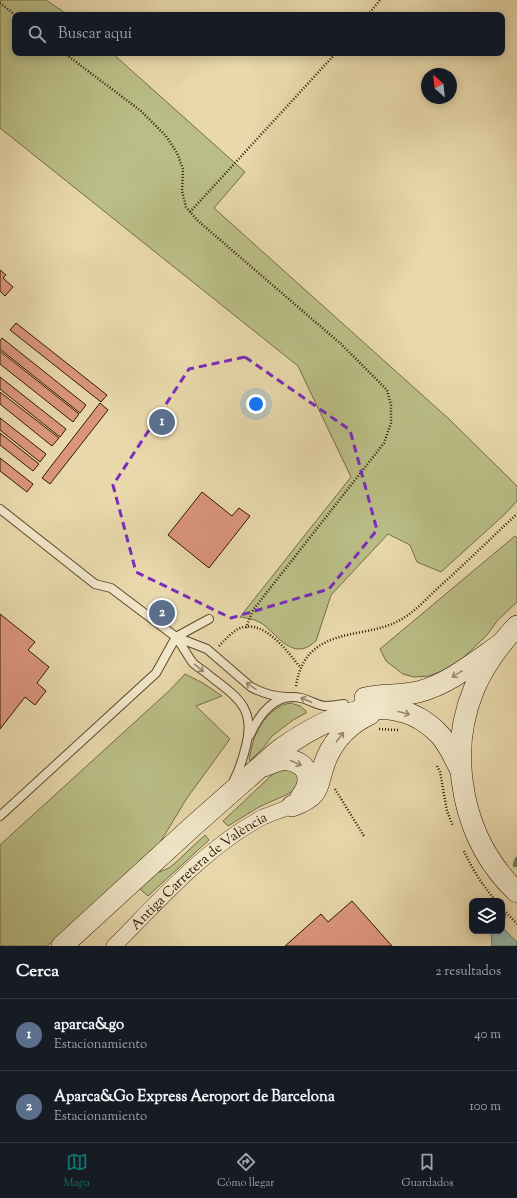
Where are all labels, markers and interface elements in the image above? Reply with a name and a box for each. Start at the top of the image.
search box [12,12,505,56]
icon: search [26,23,48,45]
text: Buscar aquí [58,24,132,45]
north arrow [421,68,457,104]
your location [246,394,266,414]
pin: 1 [149,407,175,437]
pin: 2 [149,598,175,628]
one-way arrow [194,664,205,672]
one-way arrow [452,670,463,678]
one-way arrow [246,682,257,690]
one-way arrow [300,696,312,704]
one-way arrow [398,709,411,717]
one-way arrow [336,732,344,743]
one-way arrow [290,759,302,767]
street label: Antiga Carretera de València [127,808,271,935]
map controls [469,898,505,934]
button: layers [469,898,505,934]
text: Cerca [16,960,59,984]
text: 2 resultados [435,963,501,981]
text: aparca&go [54,1015,124,1036]
text: 1 [27,1026,31,1044]
text: 40 m [474,1026,501,1044]
text: Estacionamiento [54,1036,147,1054]
text: Aparca&Go Express Aeroport de Barcelona [54,1087,335,1108]
text: 2 [26,1098,32,1116]
text: 100 m [469,1098,501,1116]
text: Estacionamiento [54,1108,147,1126]
tab: Mapa [64,1151,90,1191]
tab: Cómo llegar [217,1151,274,1191]
tab: Guardados [401,1151,453,1191]

